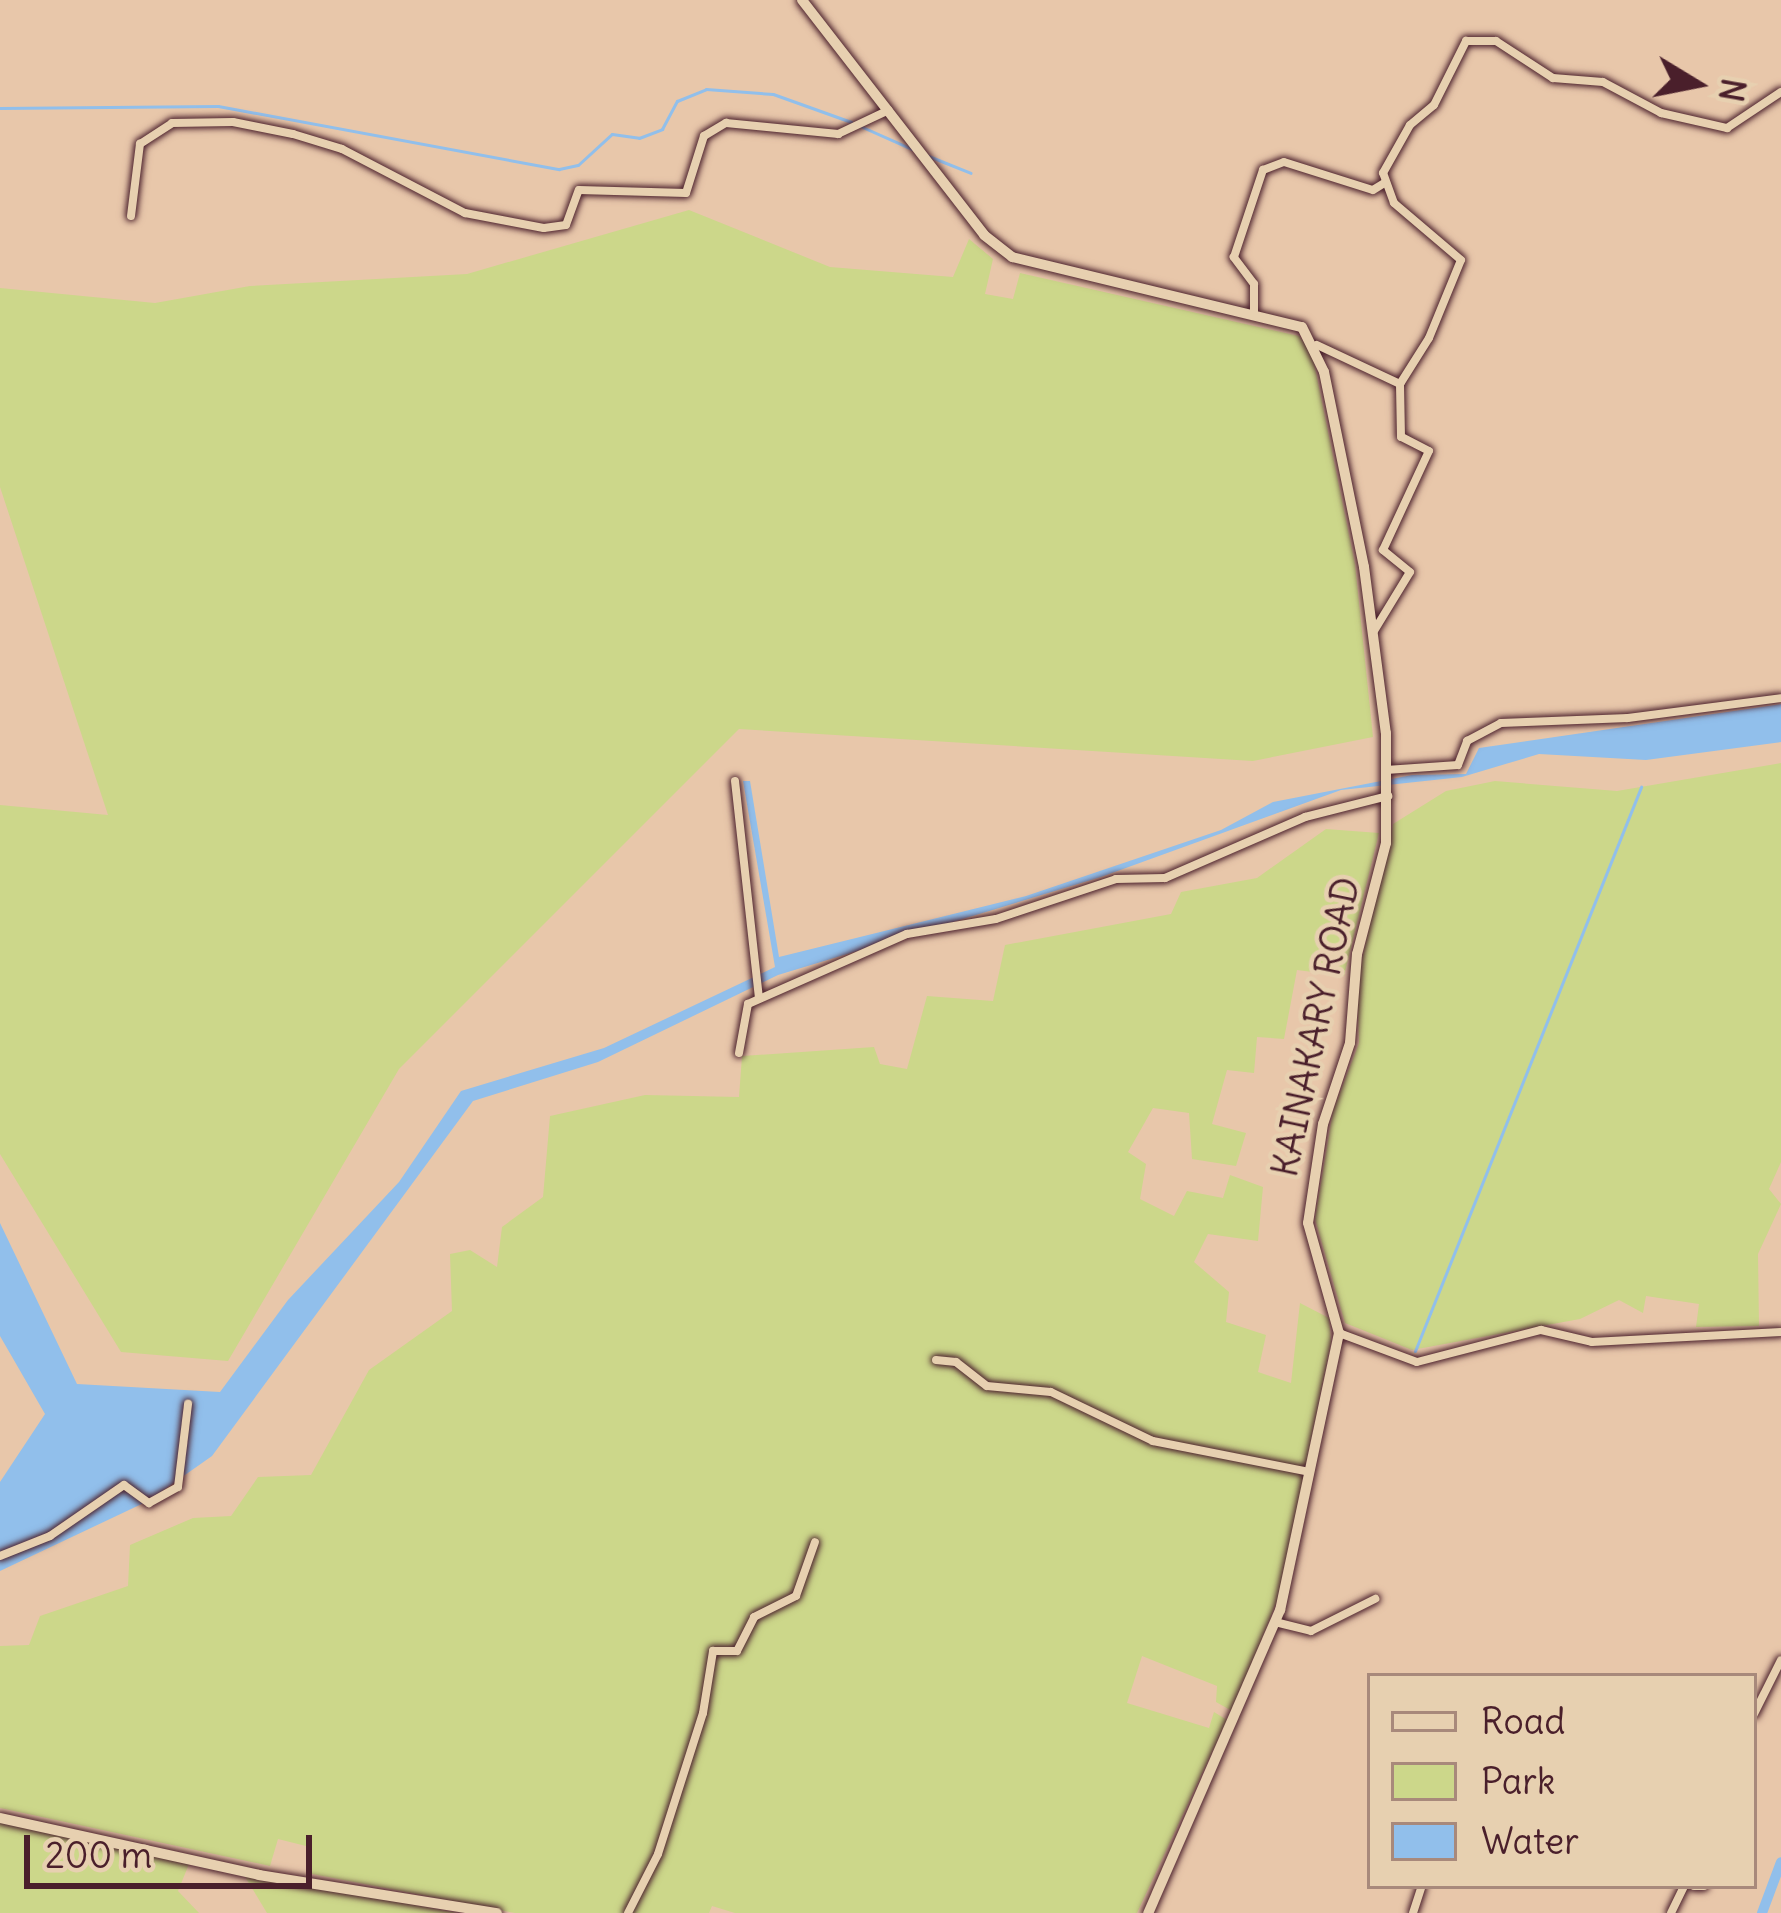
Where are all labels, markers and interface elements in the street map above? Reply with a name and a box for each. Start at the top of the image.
north arrow [1637,24,1757,144]
text: N [1710,75,1755,105]
street label: KAINAKARY ROAD [1263,873,1369,1181]
legend [1367,1673,1757,1889]
text: Road [1481,1699,1565,1744]
text: Park [1481,1759,1555,1804]
scale bar [30,1811,318,1885]
text: Water [1481,1819,1579,1864]
text: 200 m [45,1833,152,1878]

